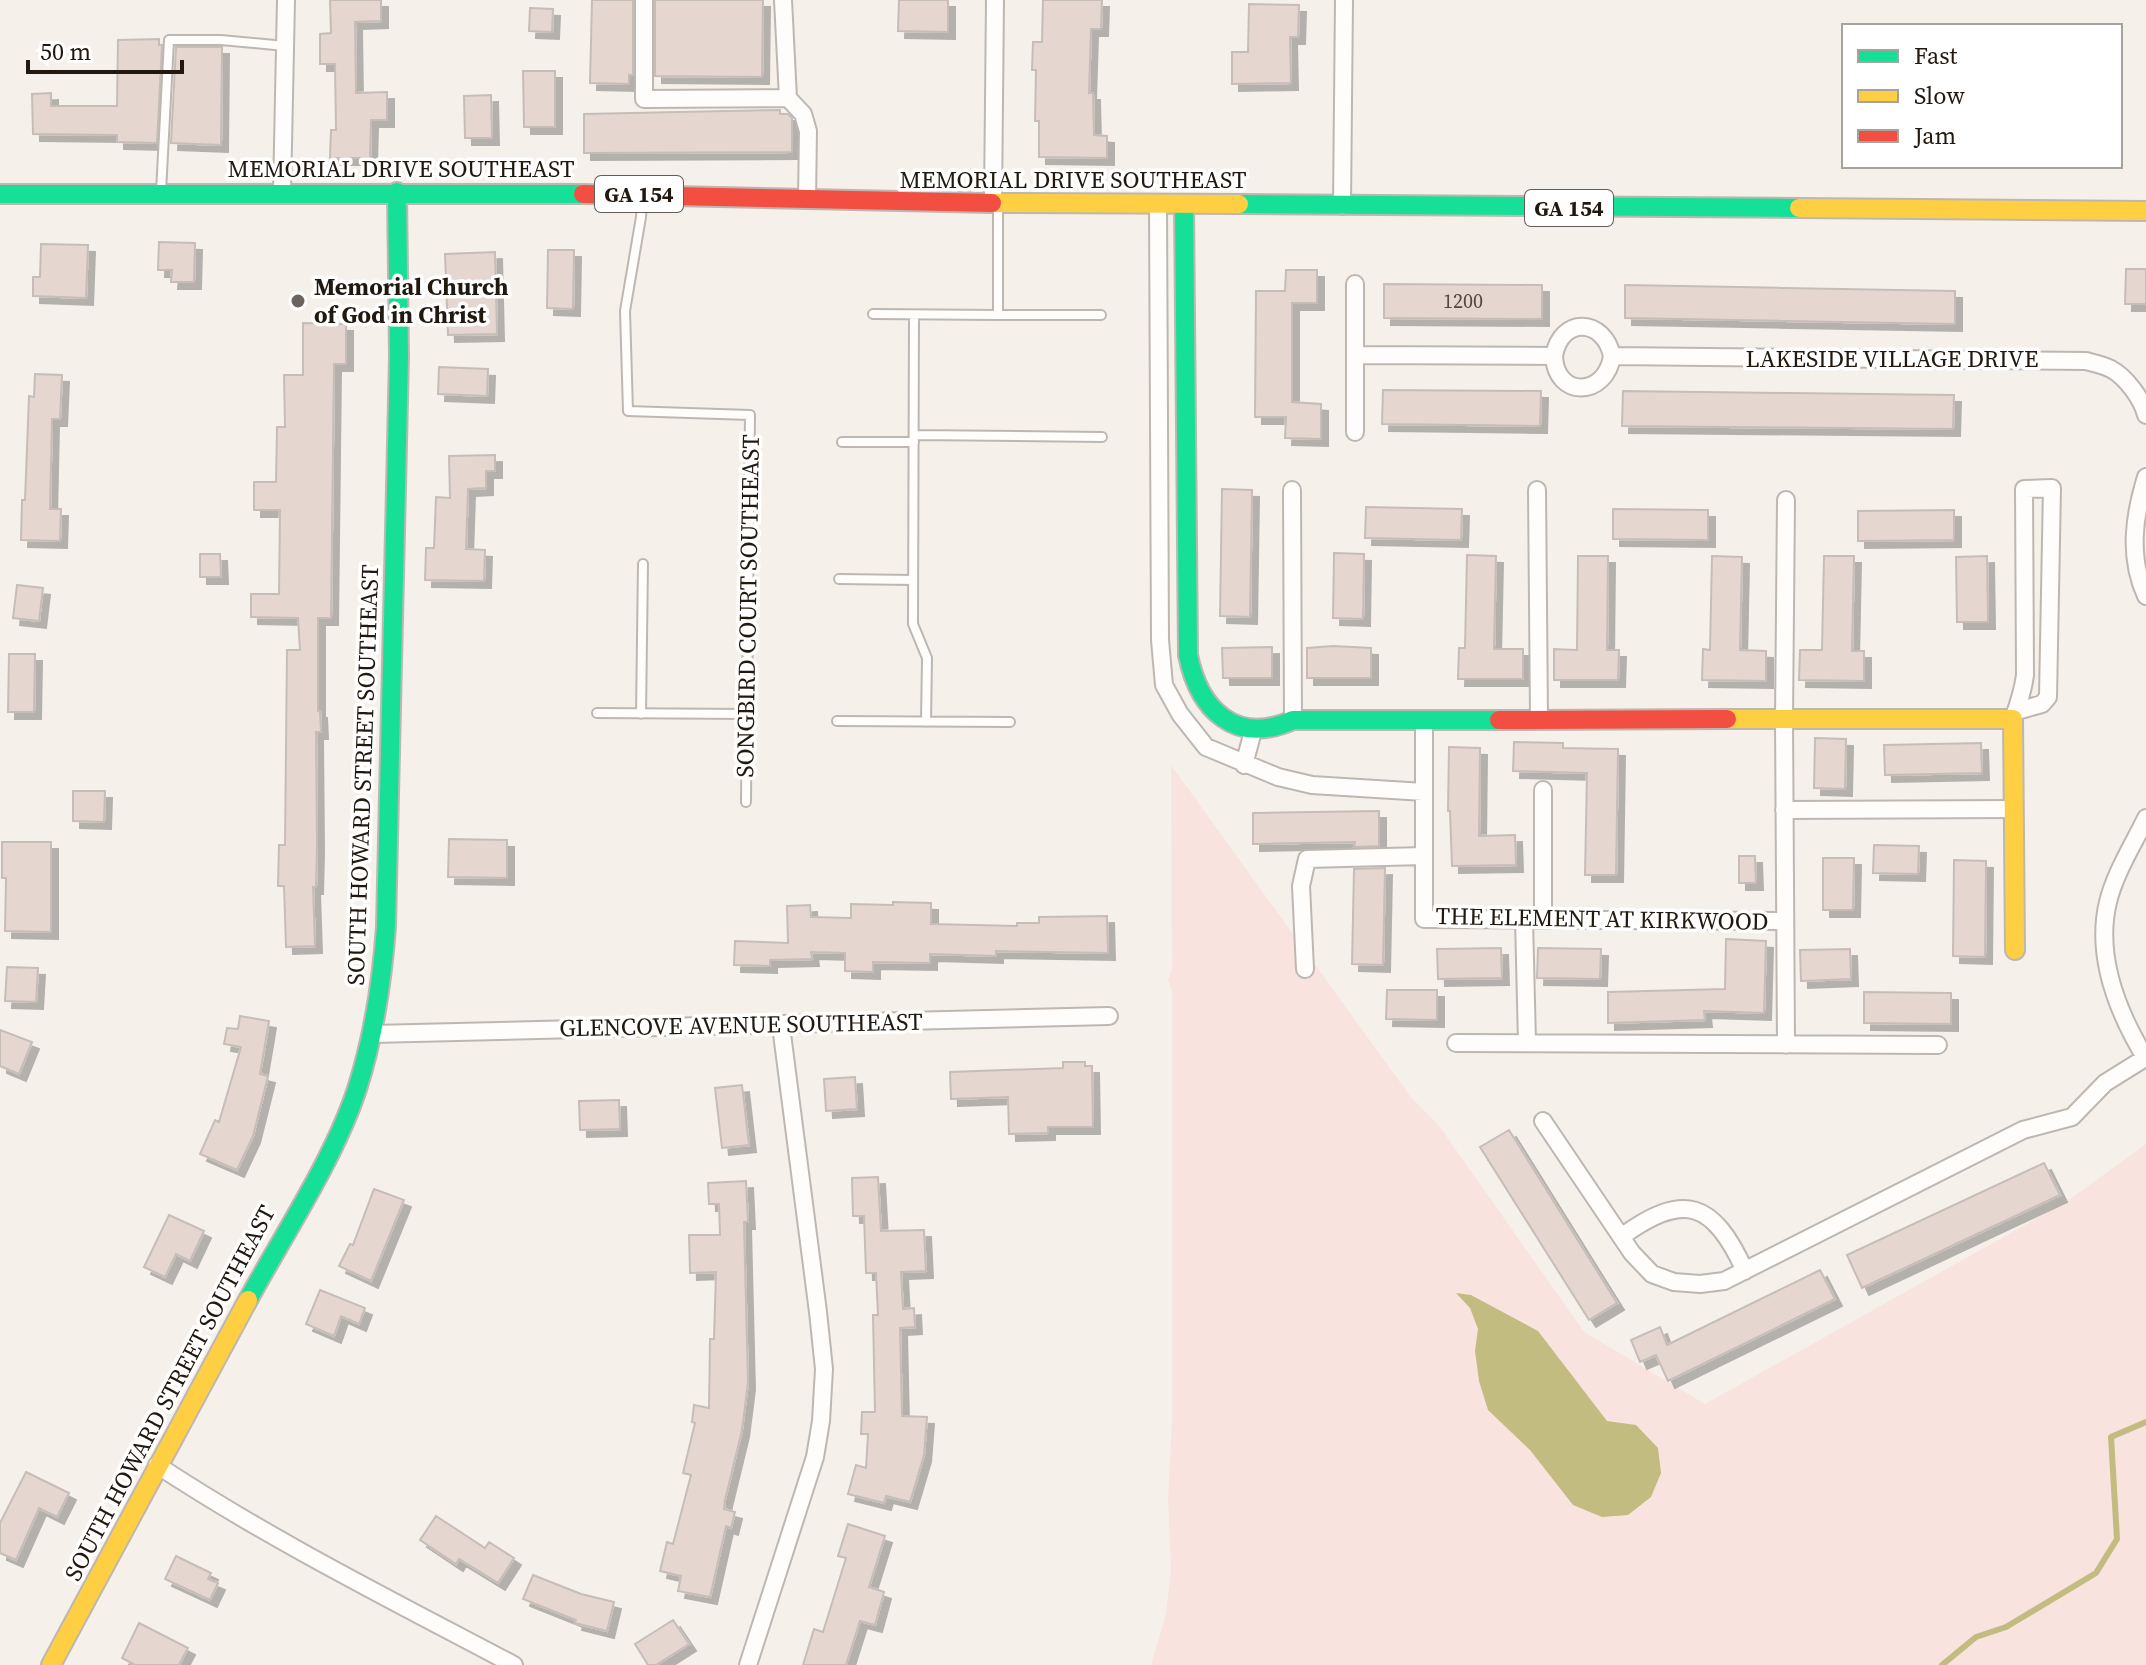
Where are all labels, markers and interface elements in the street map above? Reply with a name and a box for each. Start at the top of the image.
scale bar [28,24,182,74]
legend [1842,24,2122,168]
text: 50 m [40,35,91,68]
text: Fast [1914,39,1958,72]
text: Slow [1914,79,1965,112]
text: Jam [1913,119,1956,152]
street label: MEMORIAL DRIVE SOUTHEAST [227,152,575,185]
street label: MEMORIAL DRIVE SOUTHEAST [899,163,1247,196]
road number: GA 154 [595,176,683,212]
road number: GA 154 [1525,190,1613,226]
place label: Memorial Church of God in Christ [314,270,509,331]
house number: 1200 [1443,287,1483,315]
marker: Memorial Church of God in Christ [289,292,307,310]
street label: LAKESIDE VILLAGE DRIVE [1745,342,2039,375]
street label: SONGBIRD COURT SOUTHEAST [728,434,767,778]
street label: SOUTH HOWARD STREET SOUTHEAST [339,564,386,986]
street label: THE ELEMENT AT KIRKWOOD [1435,899,1769,938]
street label: GLENCOVE AVENUE SOUTHEAST [559,1005,924,1044]
street label: SOUTH HOWARD STREET SOUTHEAST [56,1199,283,1586]

